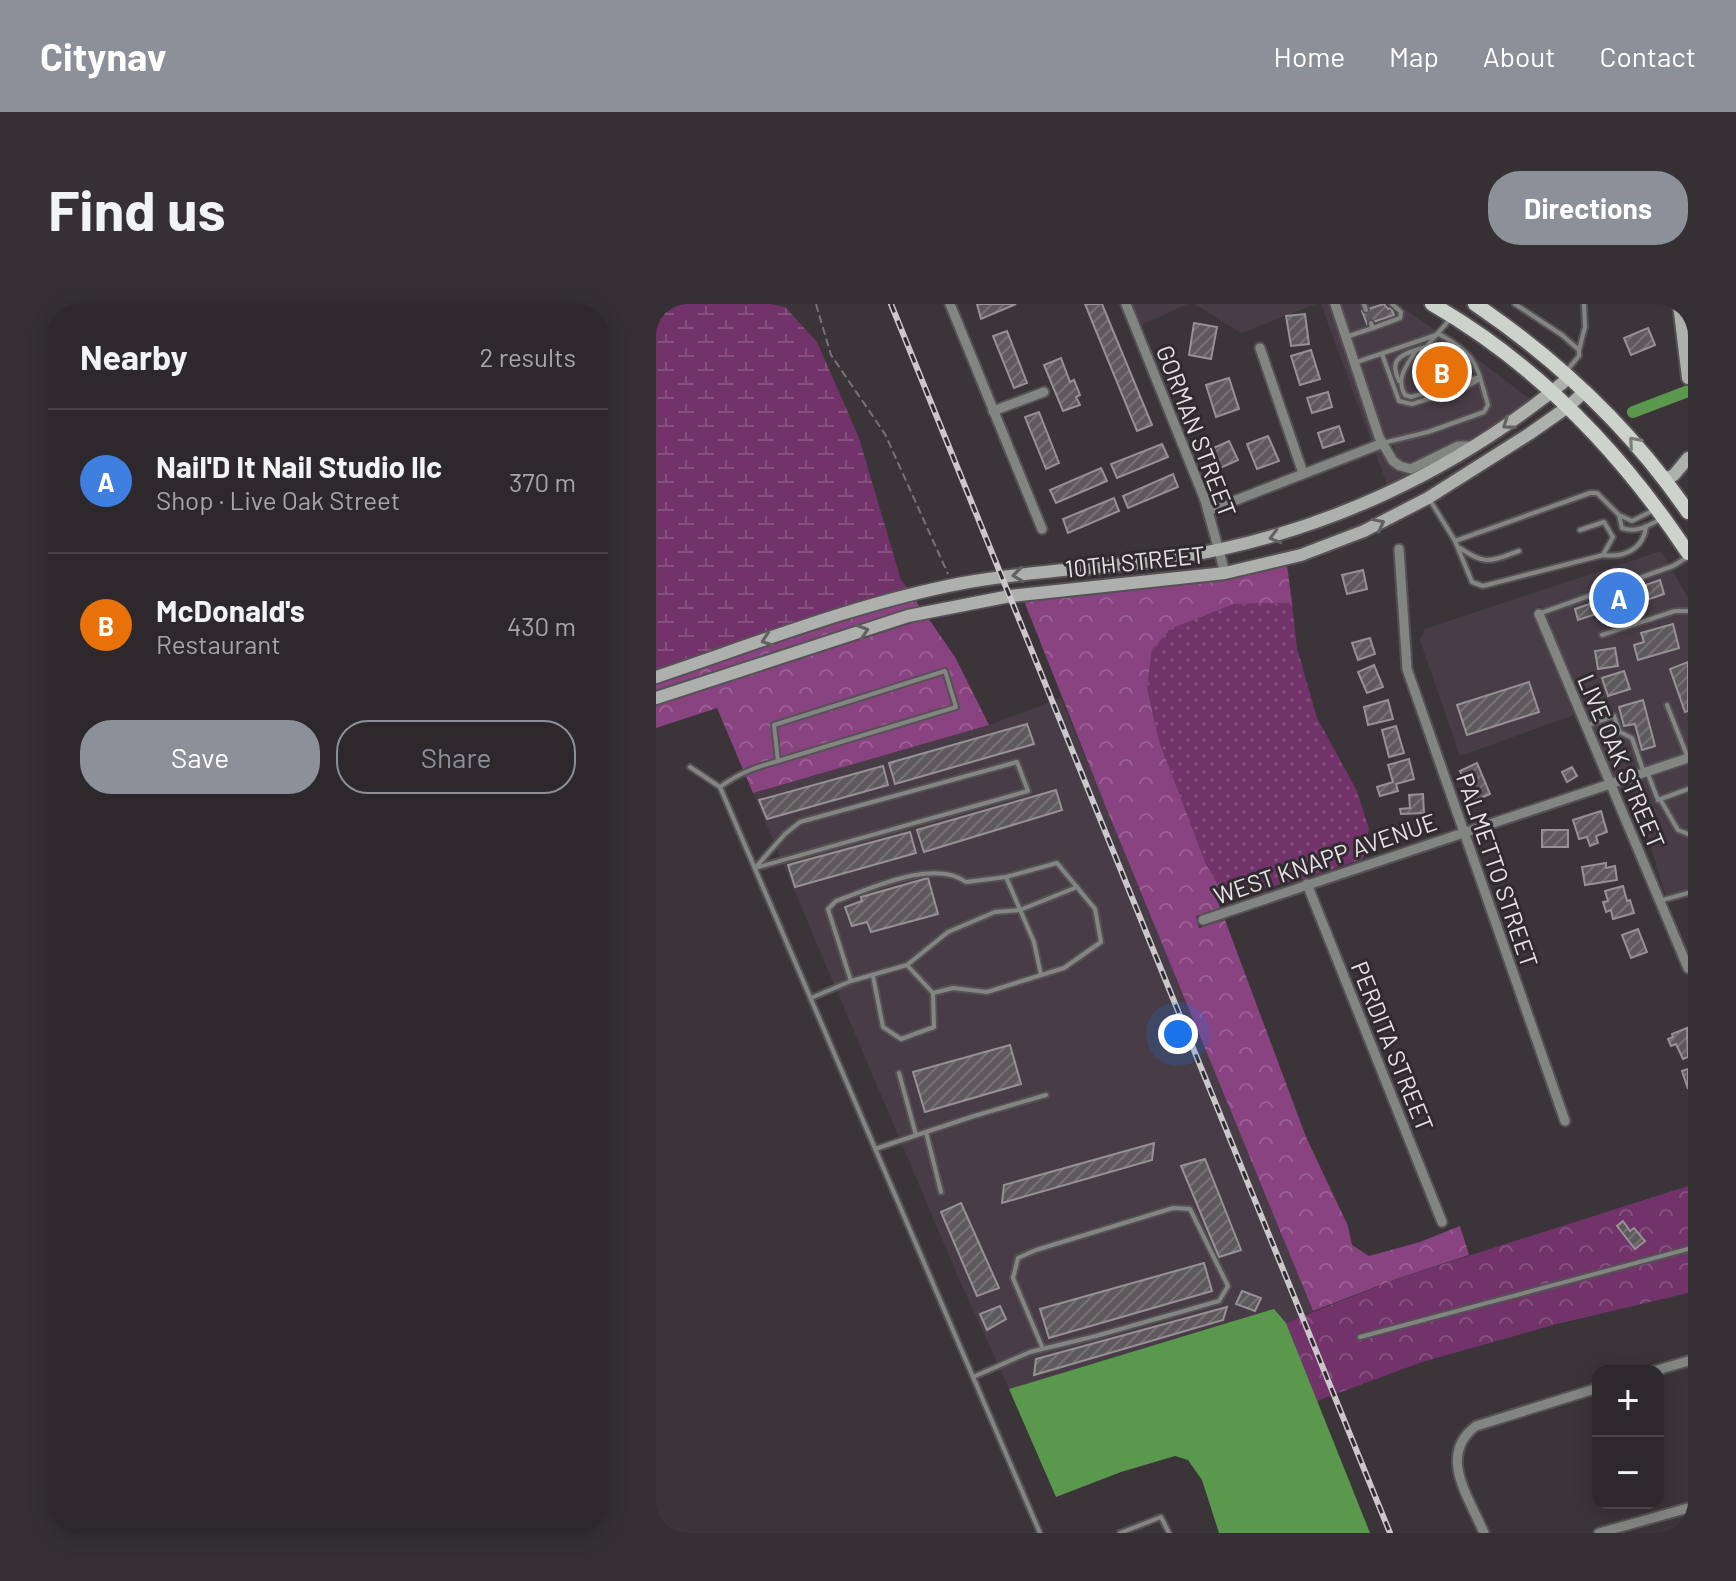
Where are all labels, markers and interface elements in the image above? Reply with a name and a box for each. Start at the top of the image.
text: Citynav [40,33,166,79]
text: Home [1274,39,1345,73]
text: Map [1389,39,1439,73]
text: About [1483,39,1555,73]
text: Contact [1599,39,1696,73]
button: Directions [1488,171,1688,245]
text: Find us [48,175,226,242]
text: Nearby [80,336,188,377]
text: 2 results [480,341,576,372]
street label: GORMAN STREET [1151,341,1243,521]
pin: B [1416,342,1468,402]
one-way arrow [1502,414,1516,429]
one-way arrow [1629,436,1644,451]
text: Nail'D It Nail Studio llc [156,448,442,484]
text: A [97,466,115,497]
text: 370 m [509,466,576,497]
text: Shop · Live Oak Street [156,484,400,515]
one-way arrow [1370,518,1385,534]
one-way arrow [1269,528,1282,544]
street label: 10TH STREET [1064,539,1206,583]
one-way arrow [1011,566,1025,583]
pin: A [1593,568,1645,628]
text: McDonald's [156,592,305,628]
text: B [98,610,114,641]
text: 430 m [507,610,576,641]
one-way arrow [856,625,870,641]
text: Restaurant [156,628,281,659]
one-way arrow [761,630,775,646]
street label: LIVE OAK STREET [1572,670,1672,852]
button: Save [80,720,320,794]
button: Share [336,720,576,794]
street label: PALMETTO STREET [1451,769,1545,971]
street label: WEST KNAPP AVENUE [1210,806,1440,910]
street label: PERDITA STREET [1346,957,1440,1135]
your location [1158,1014,1198,1054]
map controls [1592,1365,1664,1509]
button: + [1592,1365,1664,1437]
button: − [1592,1437,1664,1509]

